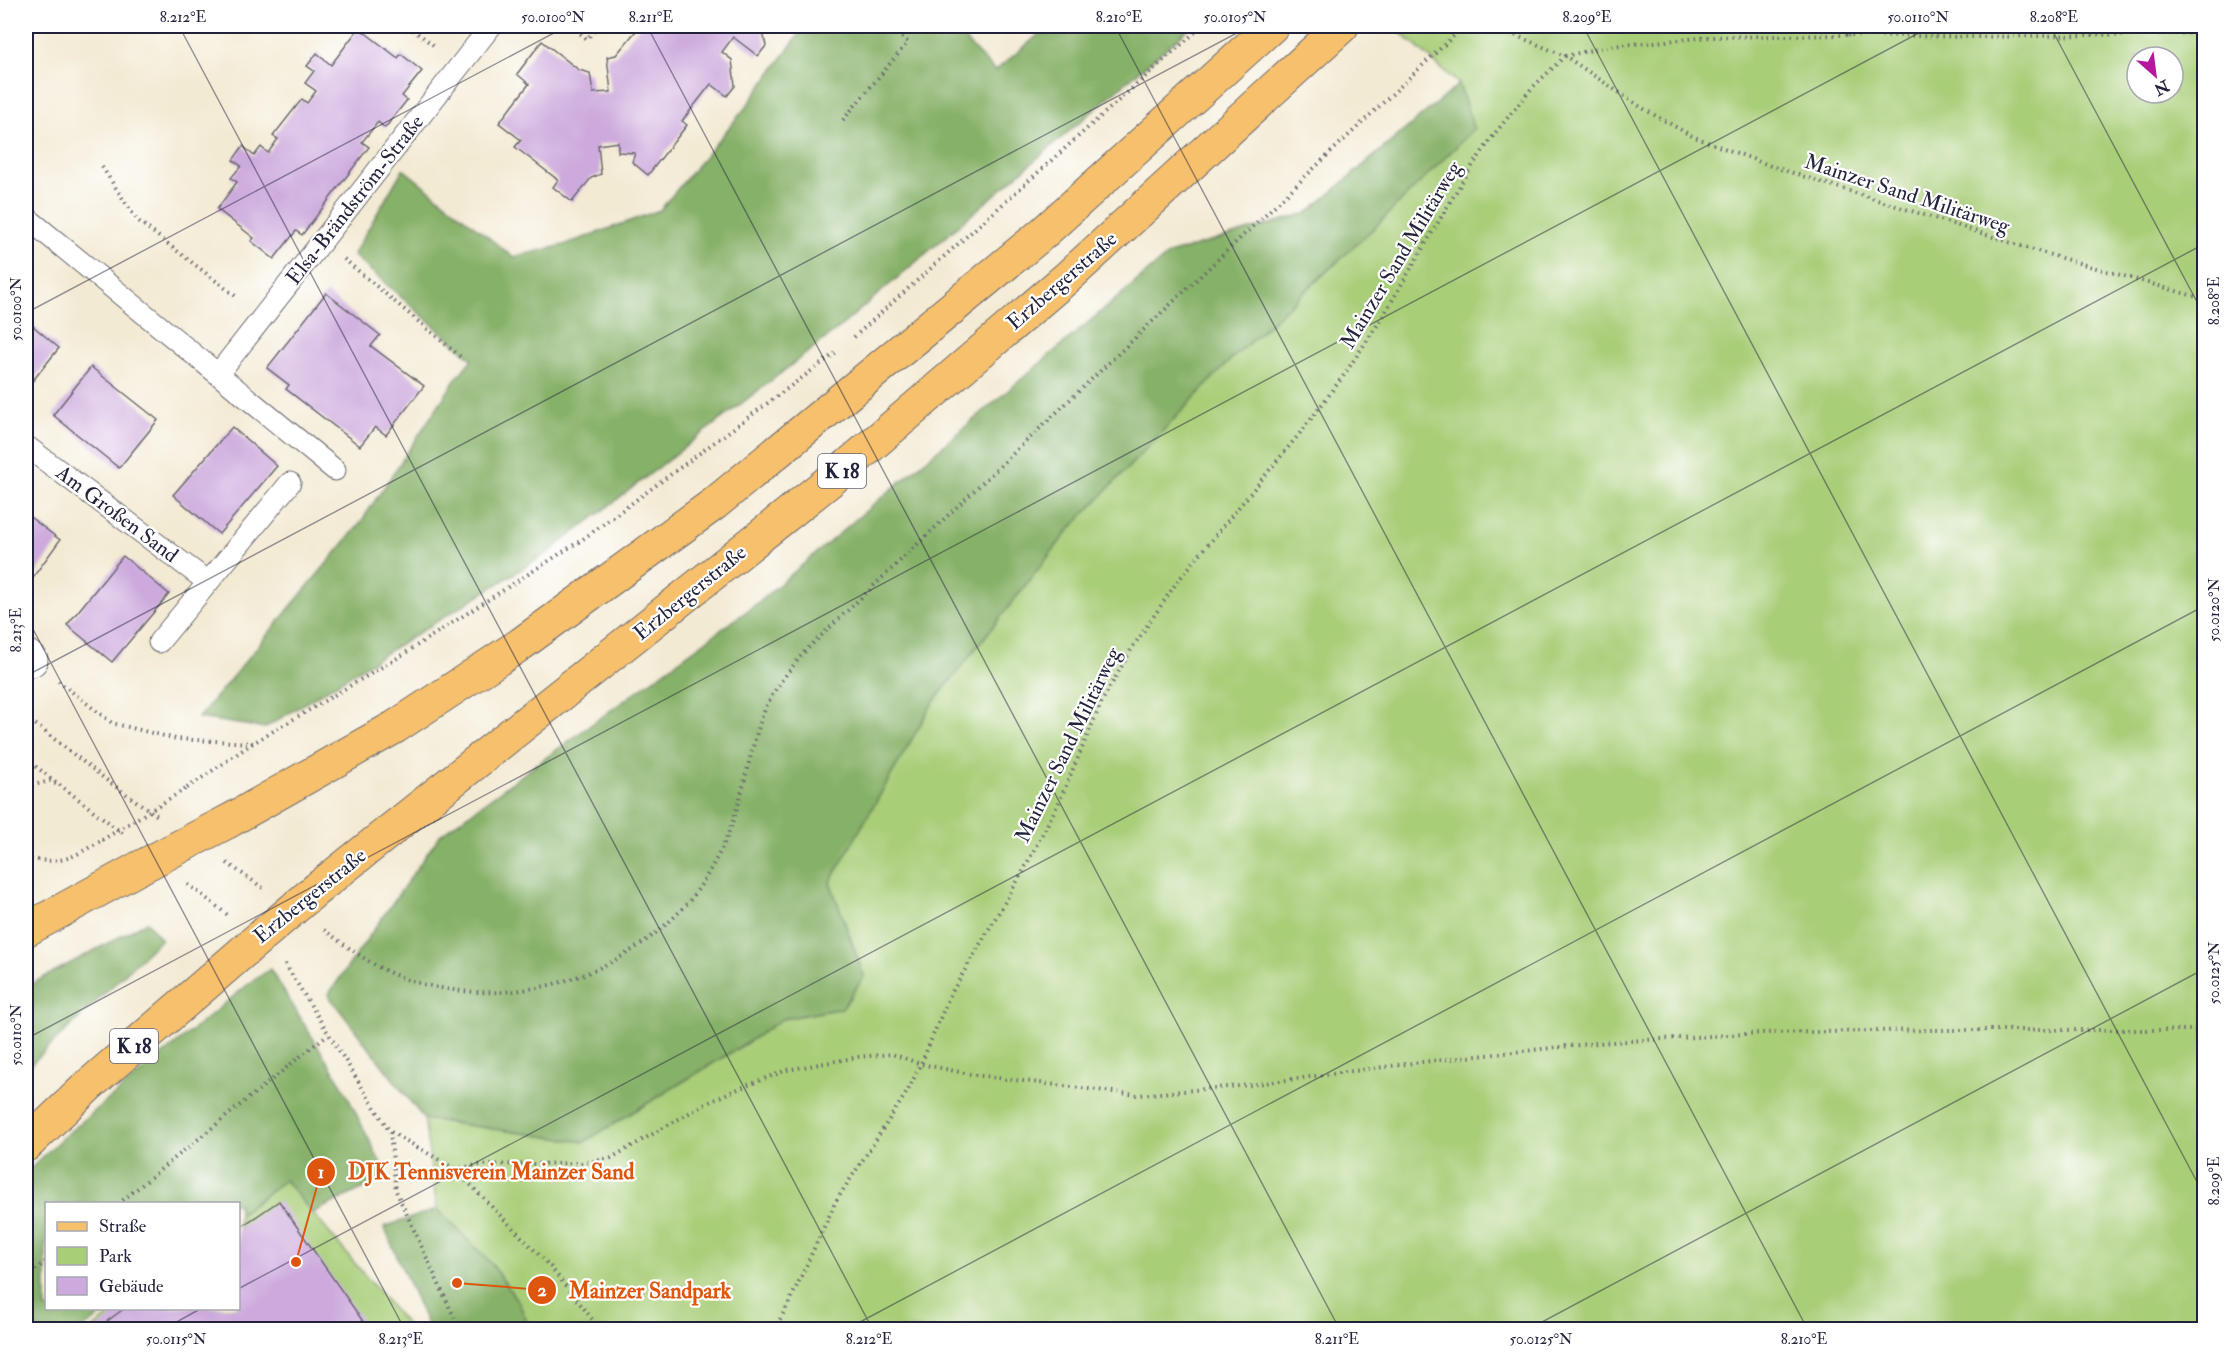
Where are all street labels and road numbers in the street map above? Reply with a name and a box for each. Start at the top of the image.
street label: Elsa-Brändström-Straße [280,109,430,290]
street label: Mainzer Sand Militärweg [1801,148,2014,240]
street label: Mainzer Sand Militärweg [1334,156,1468,354]
street label: Erzbergerstraße [1001,226,1123,336]
road number: K 18 [818,454,866,488]
street label: Am Großen Sand [50,459,184,569]
street label: Erzbergerstraße [628,539,752,647]
street label: Mainzer Sand Militärweg [1009,642,1127,847]
street label: Erzbergerstraße [248,842,372,950]
road number: K 18 [110,1029,158,1063]

